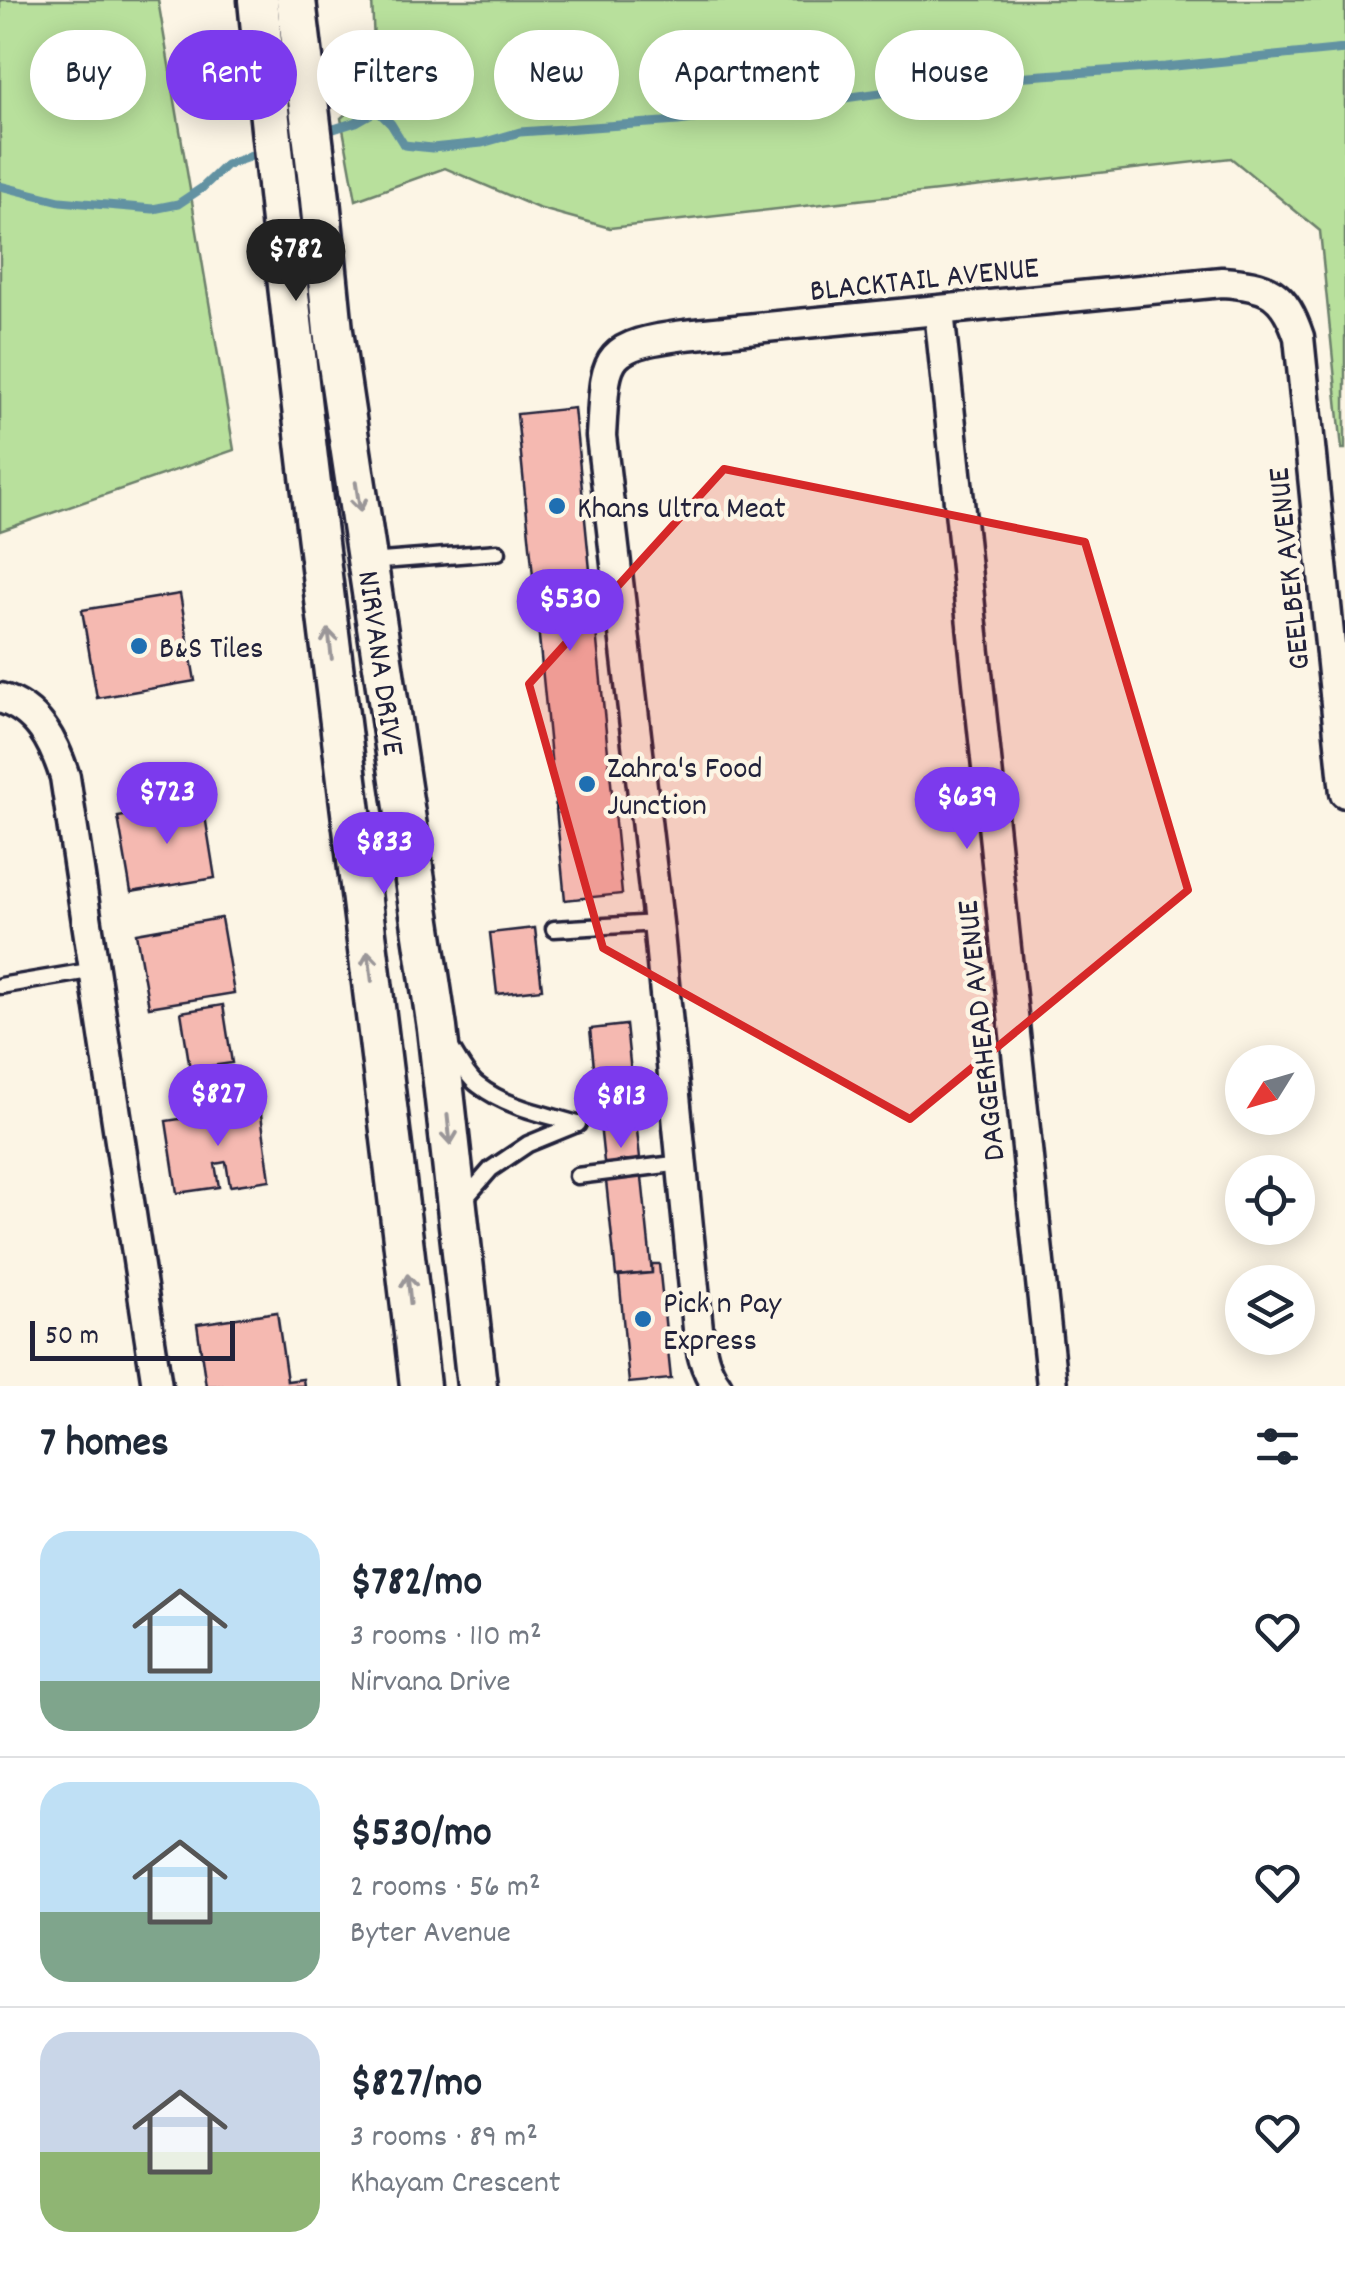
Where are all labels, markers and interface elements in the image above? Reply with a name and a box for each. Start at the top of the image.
chip: Buy [30,30,146,120]
chip: Rent [166,30,297,120]
chip: Filters [317,30,474,120]
chip: New [494,30,619,120]
chip: Apartment [639,30,855,120]
chip: House [875,30,1024,120]
pin: $782 [237,219,355,304]
text: $782 [268,228,324,274]
street label: BLACKTAIL AVENUE [808,247,1042,317]
street label: GEELBEK AVENUE [1258,465,1325,672]
one-way arrow [349,480,368,513]
place label: Khans Ultra Meat [577,488,786,534]
marker: Khans Ultra Meat [546,495,568,517]
street label: NIRVANA DRIVE [342,568,414,760]
pin: $530 [511,569,629,654]
text: $530 [539,578,601,624]
place label: B&S Tiles [159,628,264,674]
one-way arrow [320,628,339,661]
marker: B&S Tiles [128,635,150,657]
place label: Zahra's Food Junction [607,748,763,831]
pin: $723 [108,762,226,847]
pin: $639 [908,767,1026,852]
text: $723 [139,771,195,817]
marker: Zahra's Food Junction [576,773,598,795]
text: $639 [937,776,997,822]
pin: $833 [325,812,443,897]
text: $833 [355,821,413,867]
street label: DAGGERHEAD AVENUE [947,897,1021,1163]
one-way arrow [361,951,379,983]
north arrow [1225,1045,1315,1135]
map controls [1225,1045,1315,1355]
pin: $827 [159,1064,277,1149]
pin: $813 [562,1066,680,1151]
text: $827 [190,1073,246,1119]
text: $813 [596,1075,646,1121]
one-way arrow [440,1114,459,1146]
button: locate [1225,1155,1315,1245]
button: layers [1225,1265,1315,1355]
one-way arrow [399,1274,418,1306]
place label: Pick n Pay Express [663,1283,782,1366]
marker: Pick n Pay Express [632,1308,654,1330]
scale bar [30,1316,235,1360]
text: 50 m [45,1318,99,1358]
text: 7 homes [40,1416,169,1476]
icon: filters [1250,1419,1305,1474]
text: $782/mo [350,1555,482,1615]
icon: home [120,1571,240,1691]
icon: heart [1250,1604,1305,1659]
text: 3 rooms · 110 m² [350,1615,542,1661]
text: Nirvana Drive [350,1661,511,1707]
text: $530/mo [350,1806,492,1866]
icon: home [120,1822,240,1942]
icon: heart [1250,1855,1305,1910]
text: 2 rooms · 56 m² [350,1866,541,1912]
text: Byter Avenue [350,1912,511,1958]
text: $827/mo [350,2056,482,2116]
icon: home [120,2072,240,2192]
icon: heart [1250,2105,1305,2160]
text: 3 rooms · 89 m² [350,2116,538,2162]
text: Khayam Crescent [350,2162,561,2208]

